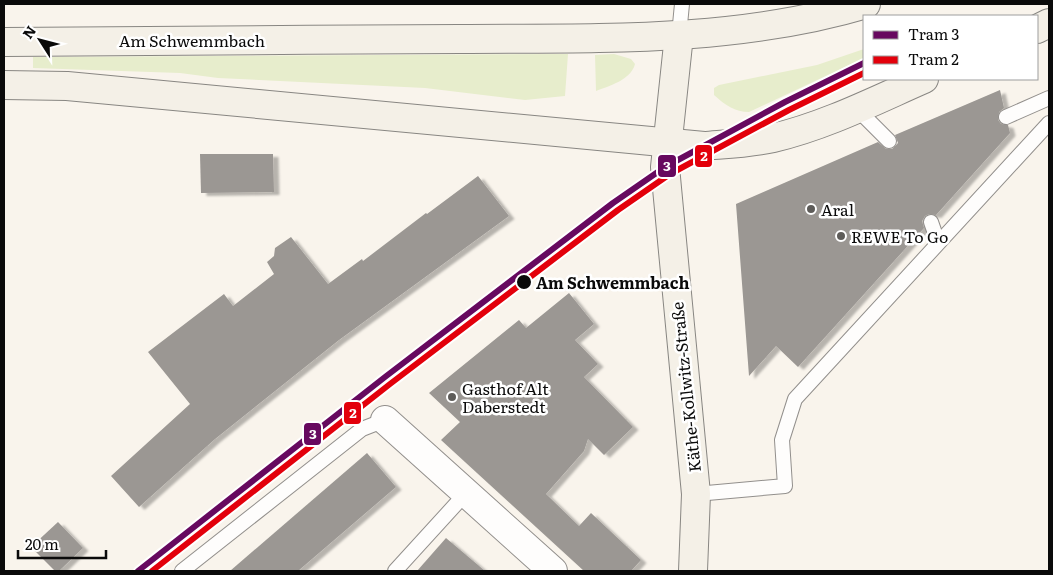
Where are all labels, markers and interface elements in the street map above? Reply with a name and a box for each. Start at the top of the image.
north arrow [15,15,65,65]
legend [863,15,1038,80]
text: N [17,21,40,42]
text: Tram 3 [908,22,959,45]
street label: Am Schwemmbach [119,28,266,52]
text: Tram 2 [908,47,959,70]
line badge: 2 [694,144,713,168]
text: 2 [700,145,708,165]
line badge: 3 [657,154,677,178]
text: 3 [663,155,671,175]
place label: Aral [821,197,854,221]
marker: Aral [805,203,817,215]
place label: REWE To Go [851,224,948,248]
marker: REWE To Go [835,230,847,242]
place label: Am Schwemmbach [536,270,689,294]
marker: Am Schwemmbach [515,273,533,291]
street label: Käthe-Kollwitz-Straße [664,301,706,473]
place label: Gasthof Alt Daberstedt [462,376,549,418]
marker: Gasthof Alt Daberstedt [446,391,458,403]
line badge: 2 [343,401,362,425]
text: 2 [349,402,357,422]
line badge: 3 [303,422,322,446]
text: 3 [309,423,317,443]
scale bar [18,528,105,560]
text: 20 m [25,532,59,555]

